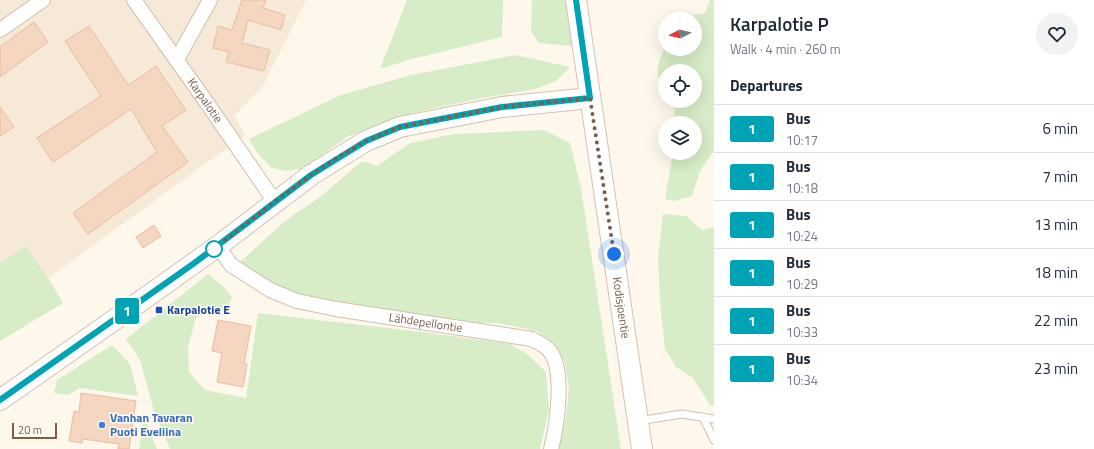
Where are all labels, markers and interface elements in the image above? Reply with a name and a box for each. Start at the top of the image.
text: Karpalotie P [730,9,829,38]
north arrow [658,12,702,56]
map controls [658,12,702,160]
button: heart [1036,13,1078,55]
text: Walk · 4 min · 260 m [730,39,841,59]
button: locate [658,64,702,108]
street label: Karpalotie [183,74,228,127]
text: Departures [730,74,803,97]
text: Bus [786,107,811,130]
button: layers [658,116,702,160]
text: 6 min [1042,117,1078,140]
text: 1 [748,118,756,139]
text: 10:17 [786,130,818,150]
text: Bus [786,155,811,178]
text: 7 min [1042,165,1078,188]
text: 1 [748,166,756,187]
text: 10:18 [786,178,818,198]
text: Bus [786,203,811,226]
text: 13 min [1034,213,1078,236]
text: 1 [748,214,756,235]
text: 10:24 [786,226,818,246]
unlabelled marker [205,240,223,258]
your location [604,244,624,264]
text: Bus [786,251,811,274]
text: 18 min [1034,261,1078,284]
text: 1 [748,262,756,283]
text: 10:29 [786,274,818,294]
street label: Kodisjoentie [608,276,636,340]
line badge: 1 [114,298,140,324]
text: Bus [786,299,811,322]
text: 1 [123,300,131,321]
place label: Karpalotie E [167,300,230,319]
marker: Karpalotie E [154,305,164,315]
street label: Lähdepellontie [388,307,464,337]
text: 22 min [1034,309,1078,332]
text: 1 [748,310,756,331]
text: 10:33 [786,322,818,342]
text: Bus [786,347,811,370]
text: 23 min [1034,357,1078,380]
text: 1 [748,358,756,379]
text: 10:34 [786,370,818,390]
place label: Vanhan Tavaran Puoti Eveliina [110,408,193,441]
marker: Vanhan Tavaran Puoti Eveliina [97,420,107,430]
scale bar [12,421,57,440]
text: 20 m [18,422,42,438]

